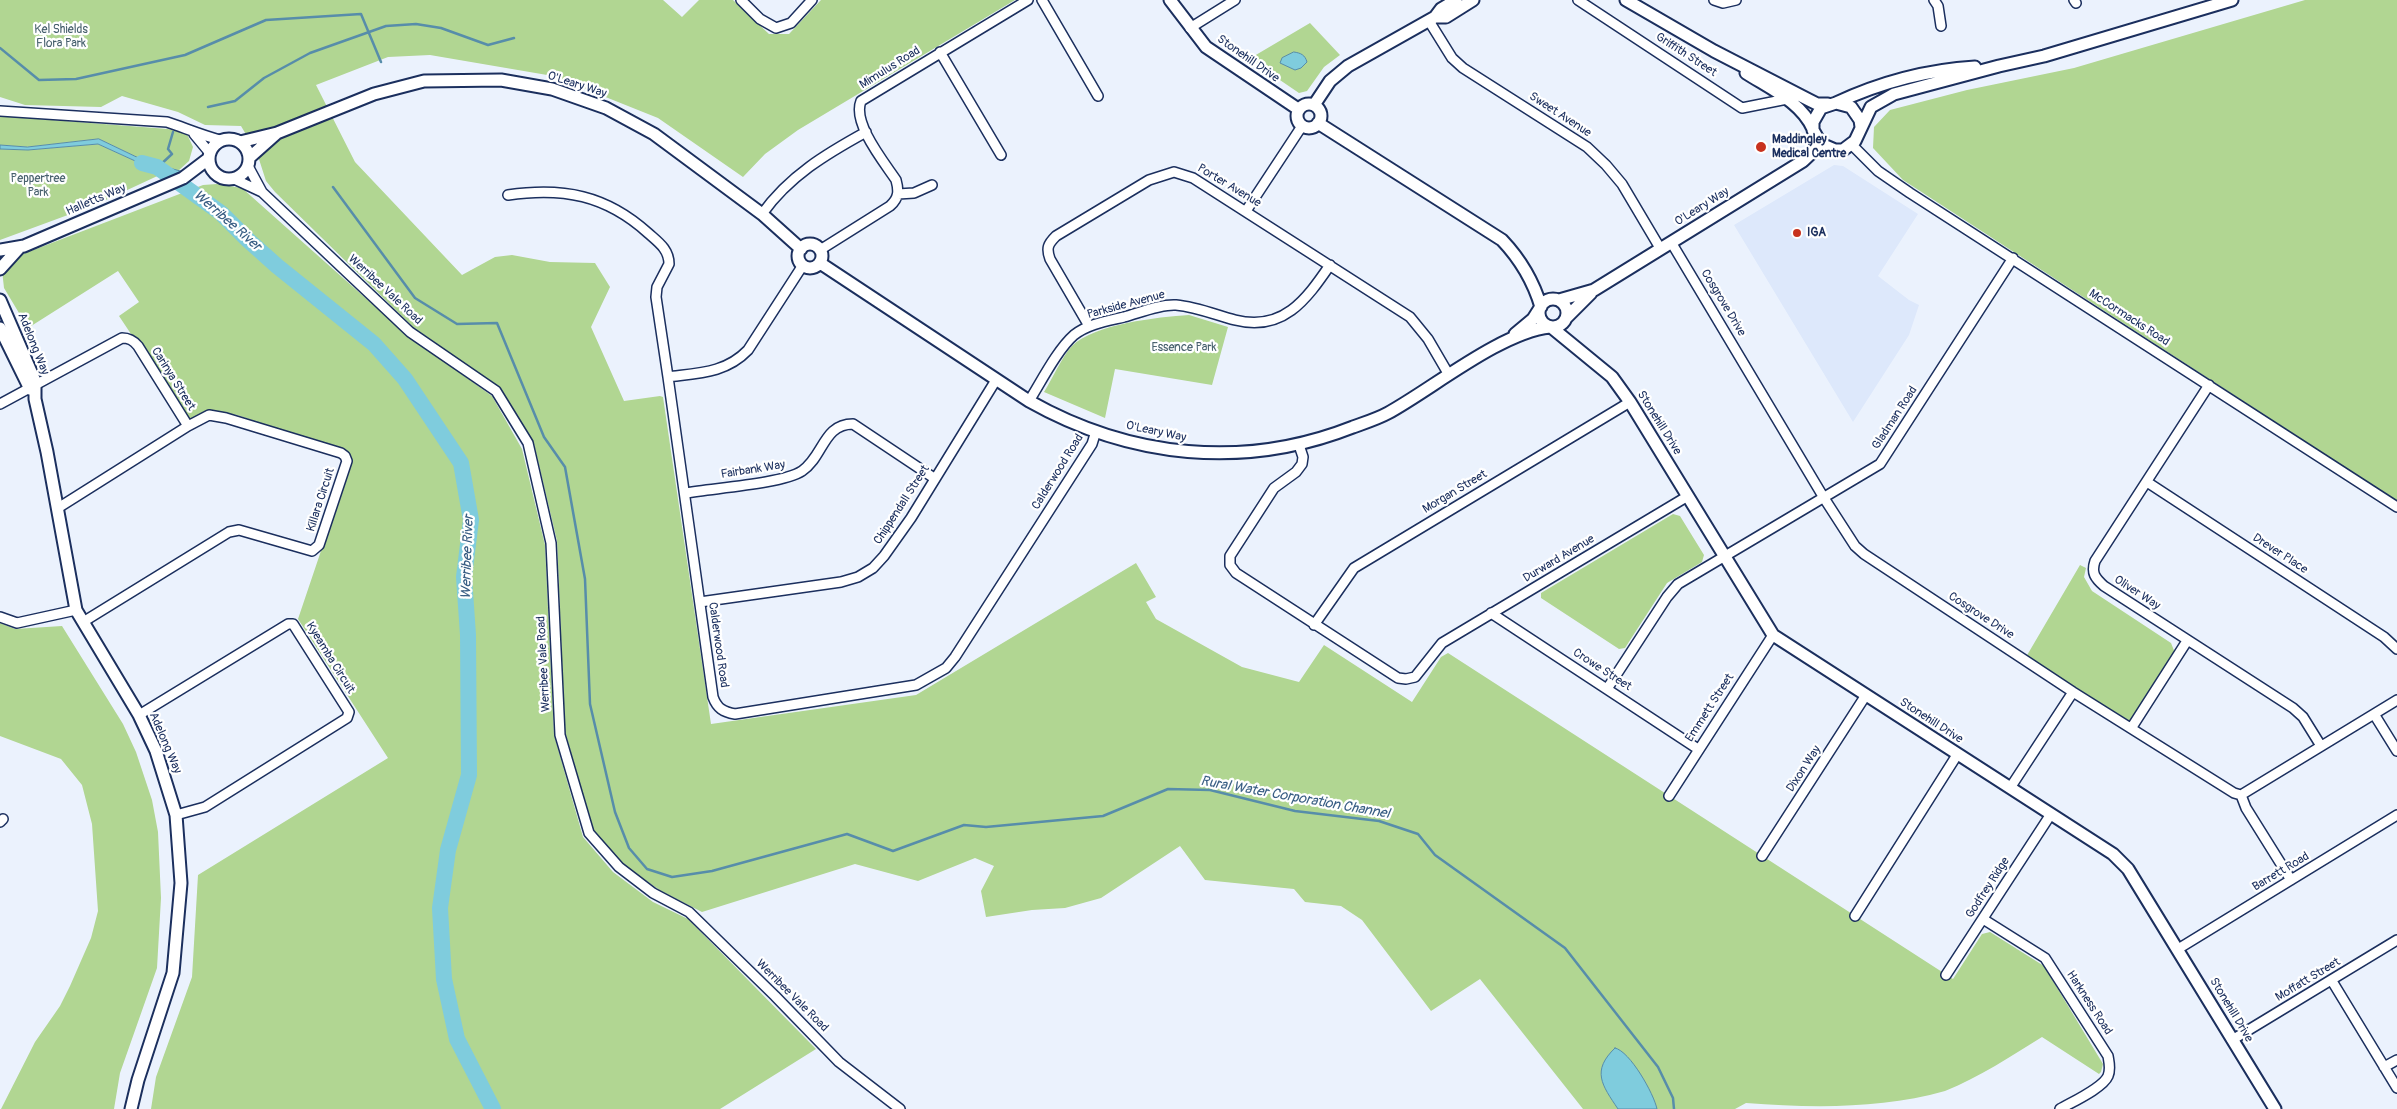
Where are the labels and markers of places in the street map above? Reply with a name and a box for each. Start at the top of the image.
place label: Maddingley Medical Centre [1772,133,1846,161]
marker: Maddingley Medical Centre [1754,140,1768,154]
place label: IGA [1807,226,1826,240]
marker: IGA [1791,227,1803,239]

